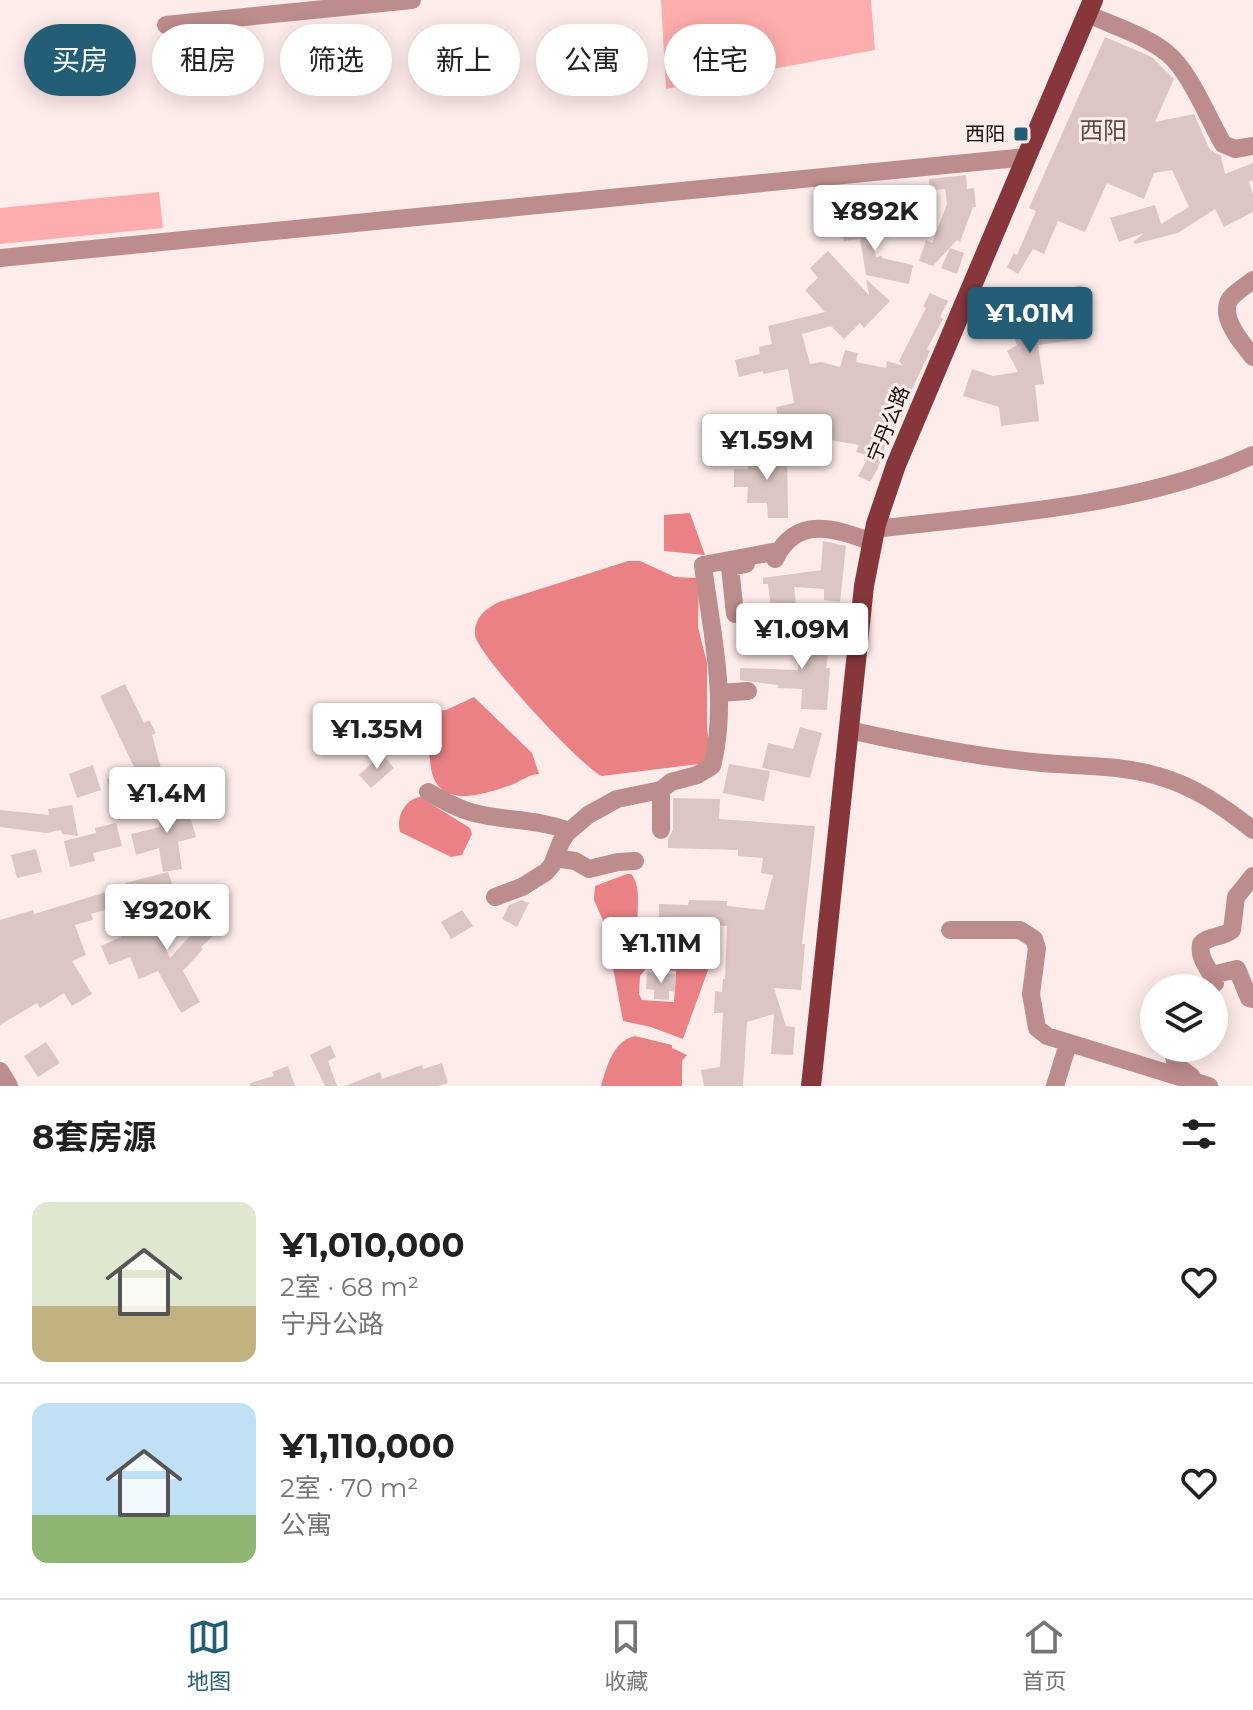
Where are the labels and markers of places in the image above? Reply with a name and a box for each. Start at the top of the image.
place label: 西阳 [965,122,1005,146]
marker: 西阳 [1012,125,1030,143]
pin: ¥892K [819,185,931,253]
pin: ¥1.01M [965,287,1095,355]
pin: ¥1.59M [702,414,832,482]
pin: ¥1.09M [737,603,867,671]
pin: ¥1.35M [312,703,442,771]
pin: ¥1.4M [111,767,223,835]
pin: ¥920K [111,884,223,952]
pin: ¥1.11M [596,917,726,985]

